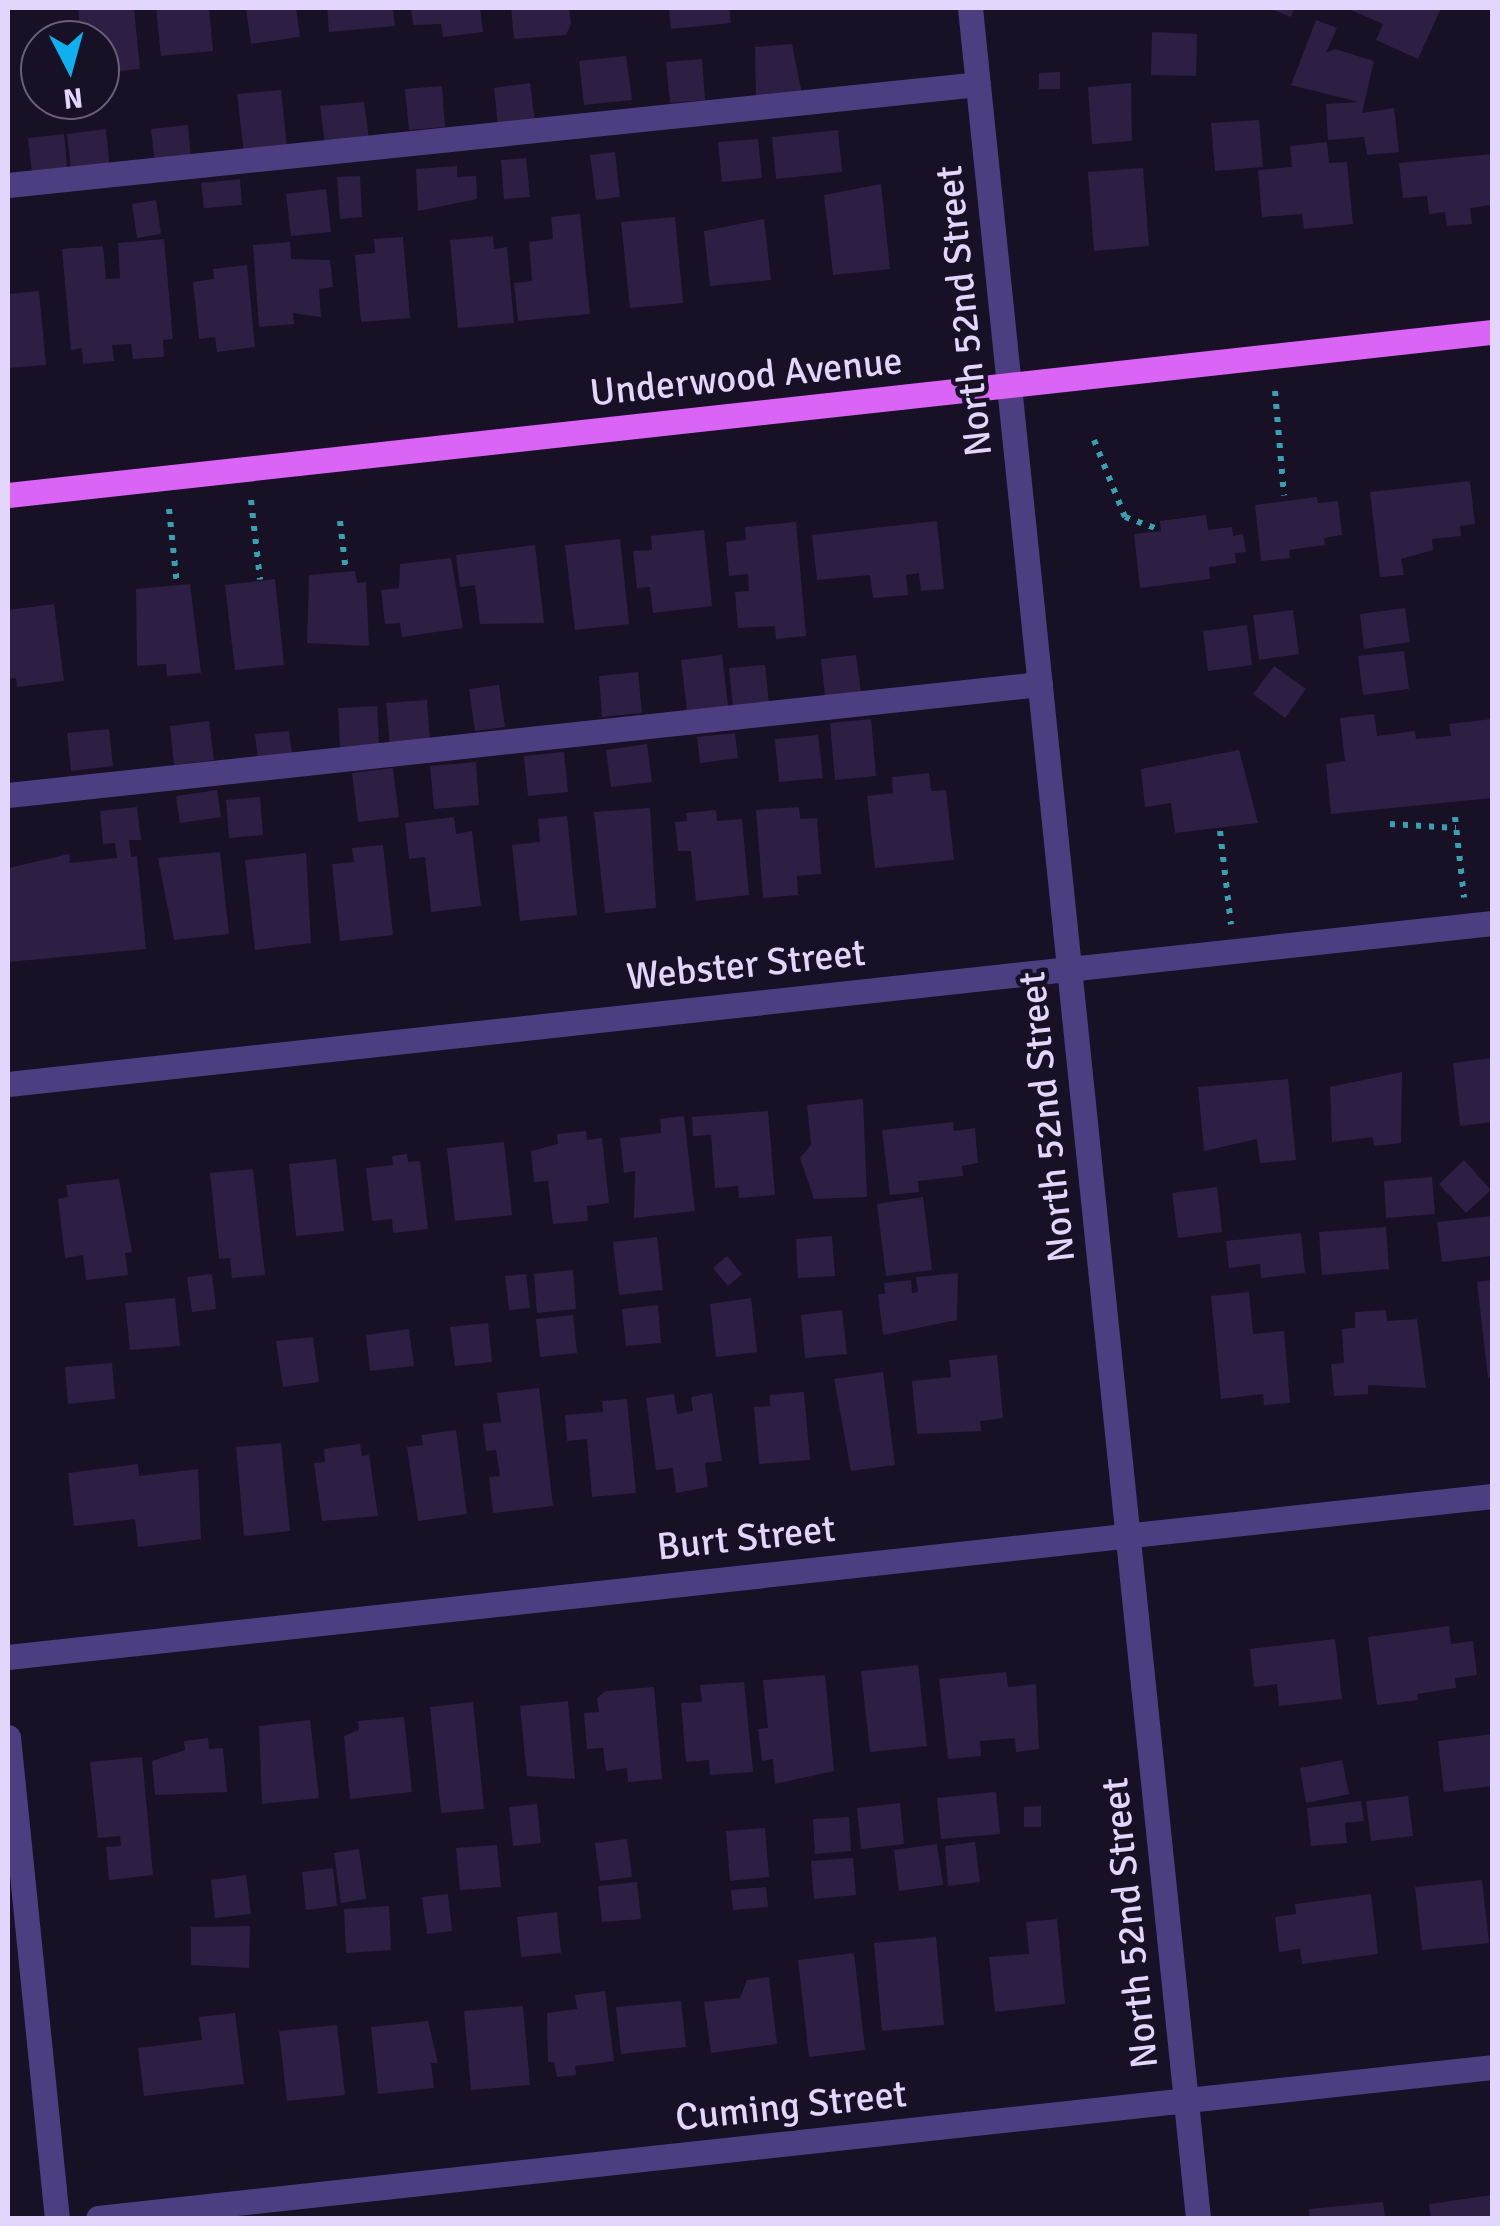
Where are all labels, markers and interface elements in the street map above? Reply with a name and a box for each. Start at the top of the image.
north arrow [20,20,120,120]
text: N [61,80,84,116]
street label: North 52nd Street [926,163,1002,459]
street label: Underwood Avenue [588,338,904,416]
street label: Webster Street [624,930,868,1000]
street label: North 52nd Street [1009,969,1085,1265]
street label: Burt Street [655,1506,837,1570]
street label: North 52nd Street [1092,1775,1168,2071]
street label: Cuming Street [673,2071,909,2141]

